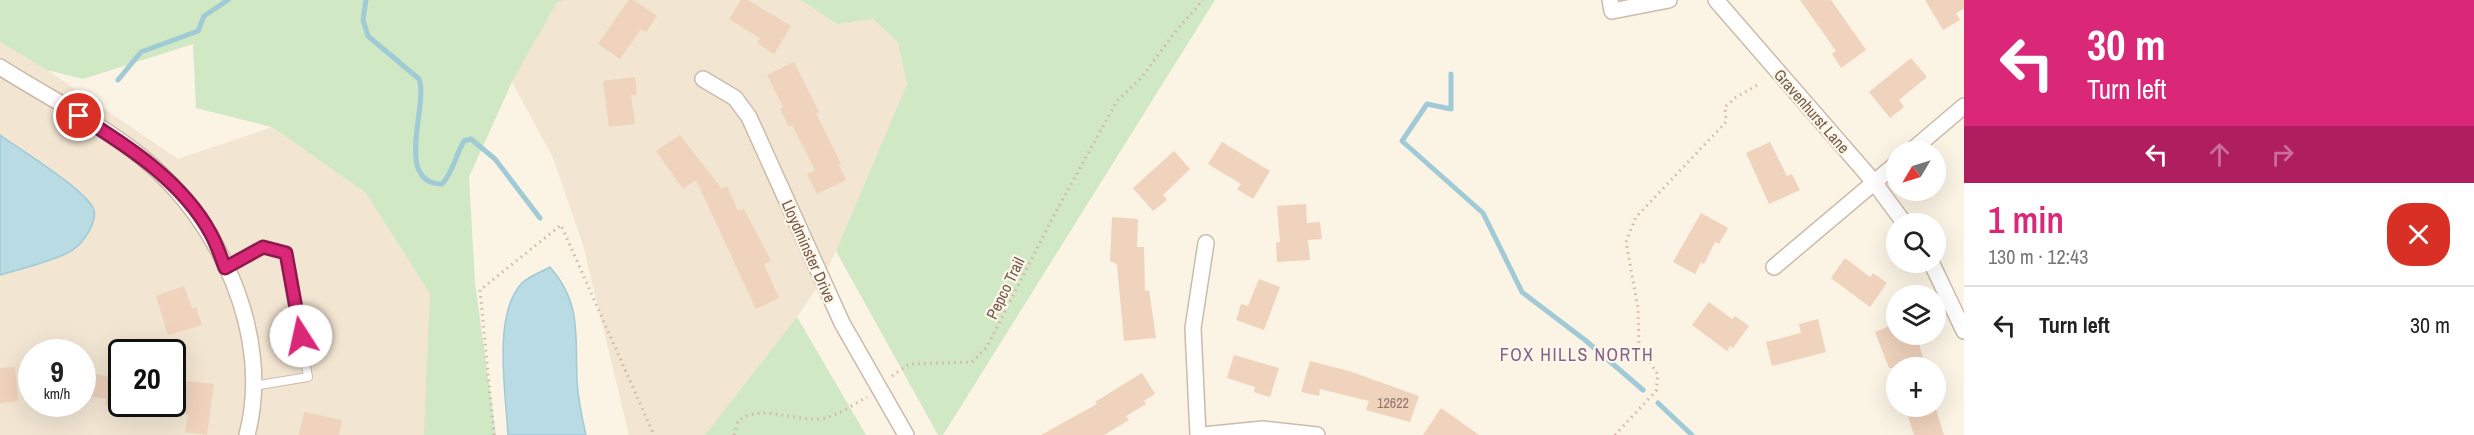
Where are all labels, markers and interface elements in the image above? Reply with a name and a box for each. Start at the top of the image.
text: 30 m [2087,17,2166,73]
icon: left [1988,24,2066,102]
street label: Gravenhurst Lane [1769,64,1855,158]
text: Turn left [2087,71,2166,107]
pin [53,90,104,141]
icon: arrive [62,99,95,132]
icon: left [2140,138,2173,171]
icon: ahead [2203,138,2236,171]
icon: right [2266,138,2299,171]
north arrow [1886,141,1946,201]
map controls [1886,141,1946,417]
street label: Lloydminster Drive [777,196,841,306]
text: 1 min [1988,196,2064,244]
button: close [2387,203,2450,266]
button: search [1886,213,1946,273]
text: 130 m · 12:43 [1988,243,2088,270]
street label: Pepco Trail [981,253,1029,323]
button: layers [1886,285,1946,345]
position arrow [269,304,333,368]
icon: left [1988,309,2021,342]
text: Turn left [2039,310,2110,340]
text: 30 m [2410,310,2450,340]
speed limit sign: 20 [108,339,186,417]
district label: FOX HILLS NORTH [1500,342,1654,367]
text: 9 [50,351,64,391]
button: + [1886,357,1946,417]
text: km/h [44,383,70,404]
house number: 12622 [1377,394,1409,412]

